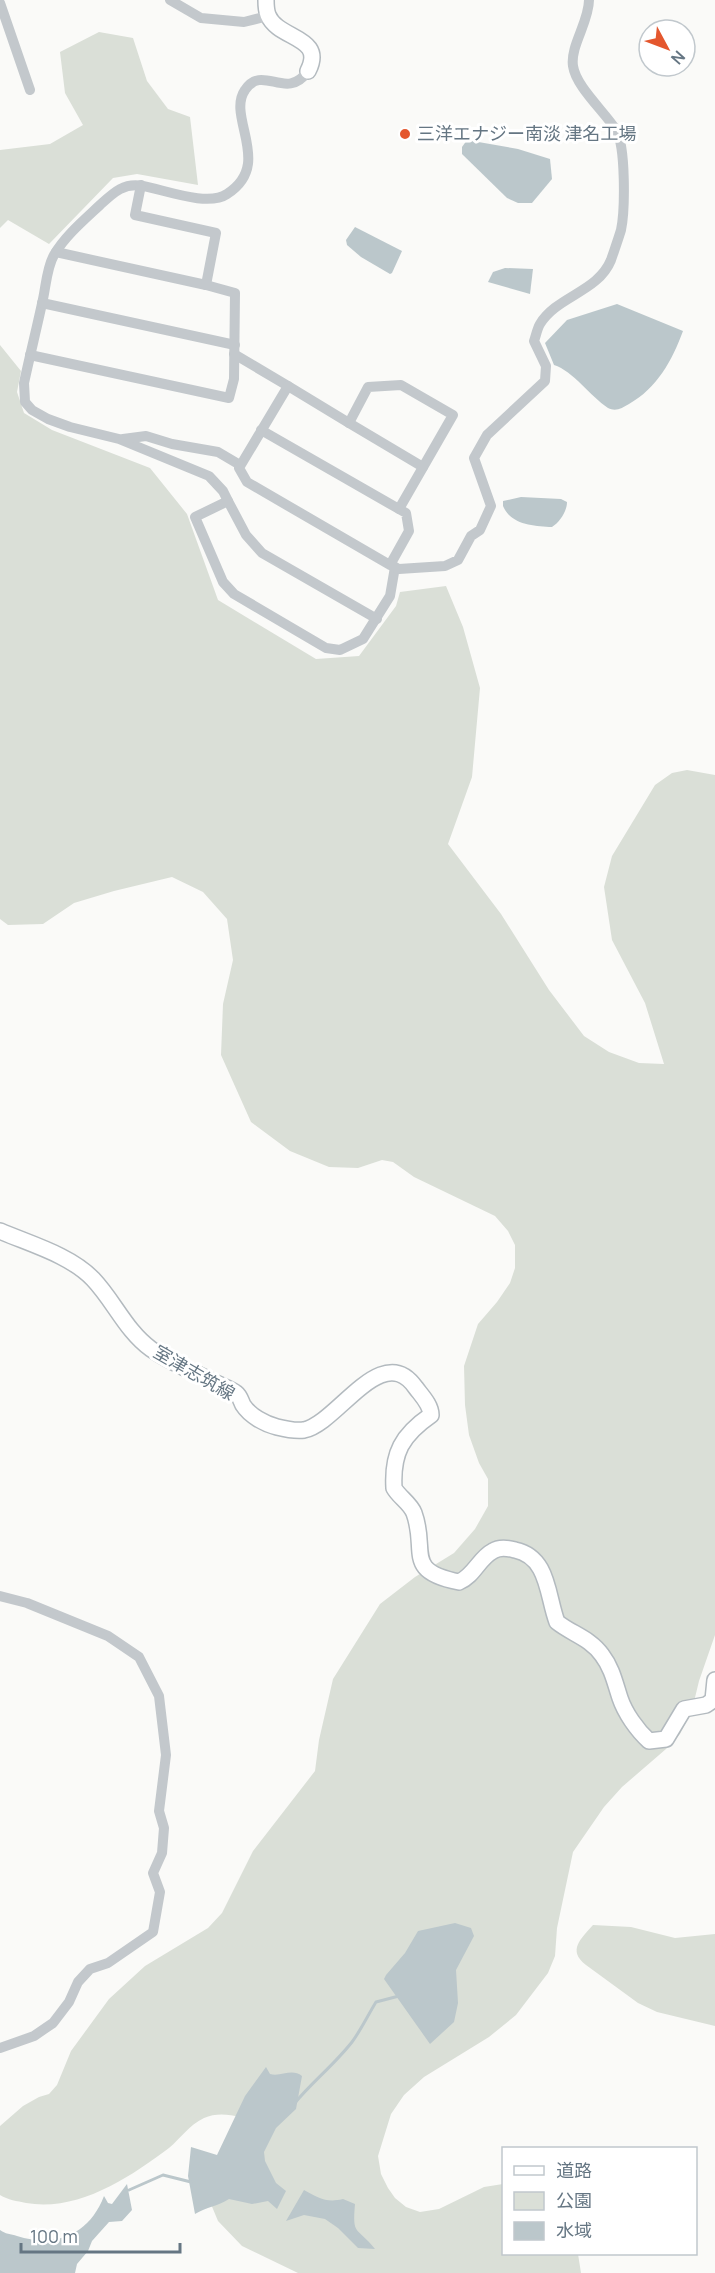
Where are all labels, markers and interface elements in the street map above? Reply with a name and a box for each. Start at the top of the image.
north arrow [637,18,697,78]
text: N [666,46,690,69]
place label: 三洋エナジー南淡 津名工場 [417,121,637,145]
marker: 三洋エナジー南淡 津名工場 [398,127,412,141]
street label: 室津志筑線 [150,1339,239,1405]
legend [502,2147,697,2255]
text: 道路 [556,2158,592,2182]
text: 公園 [556,2188,592,2212]
scale bar [21,2216,180,2254]
text: 水域 [556,2218,592,2242]
text: 100 m [30,2224,78,2248]

